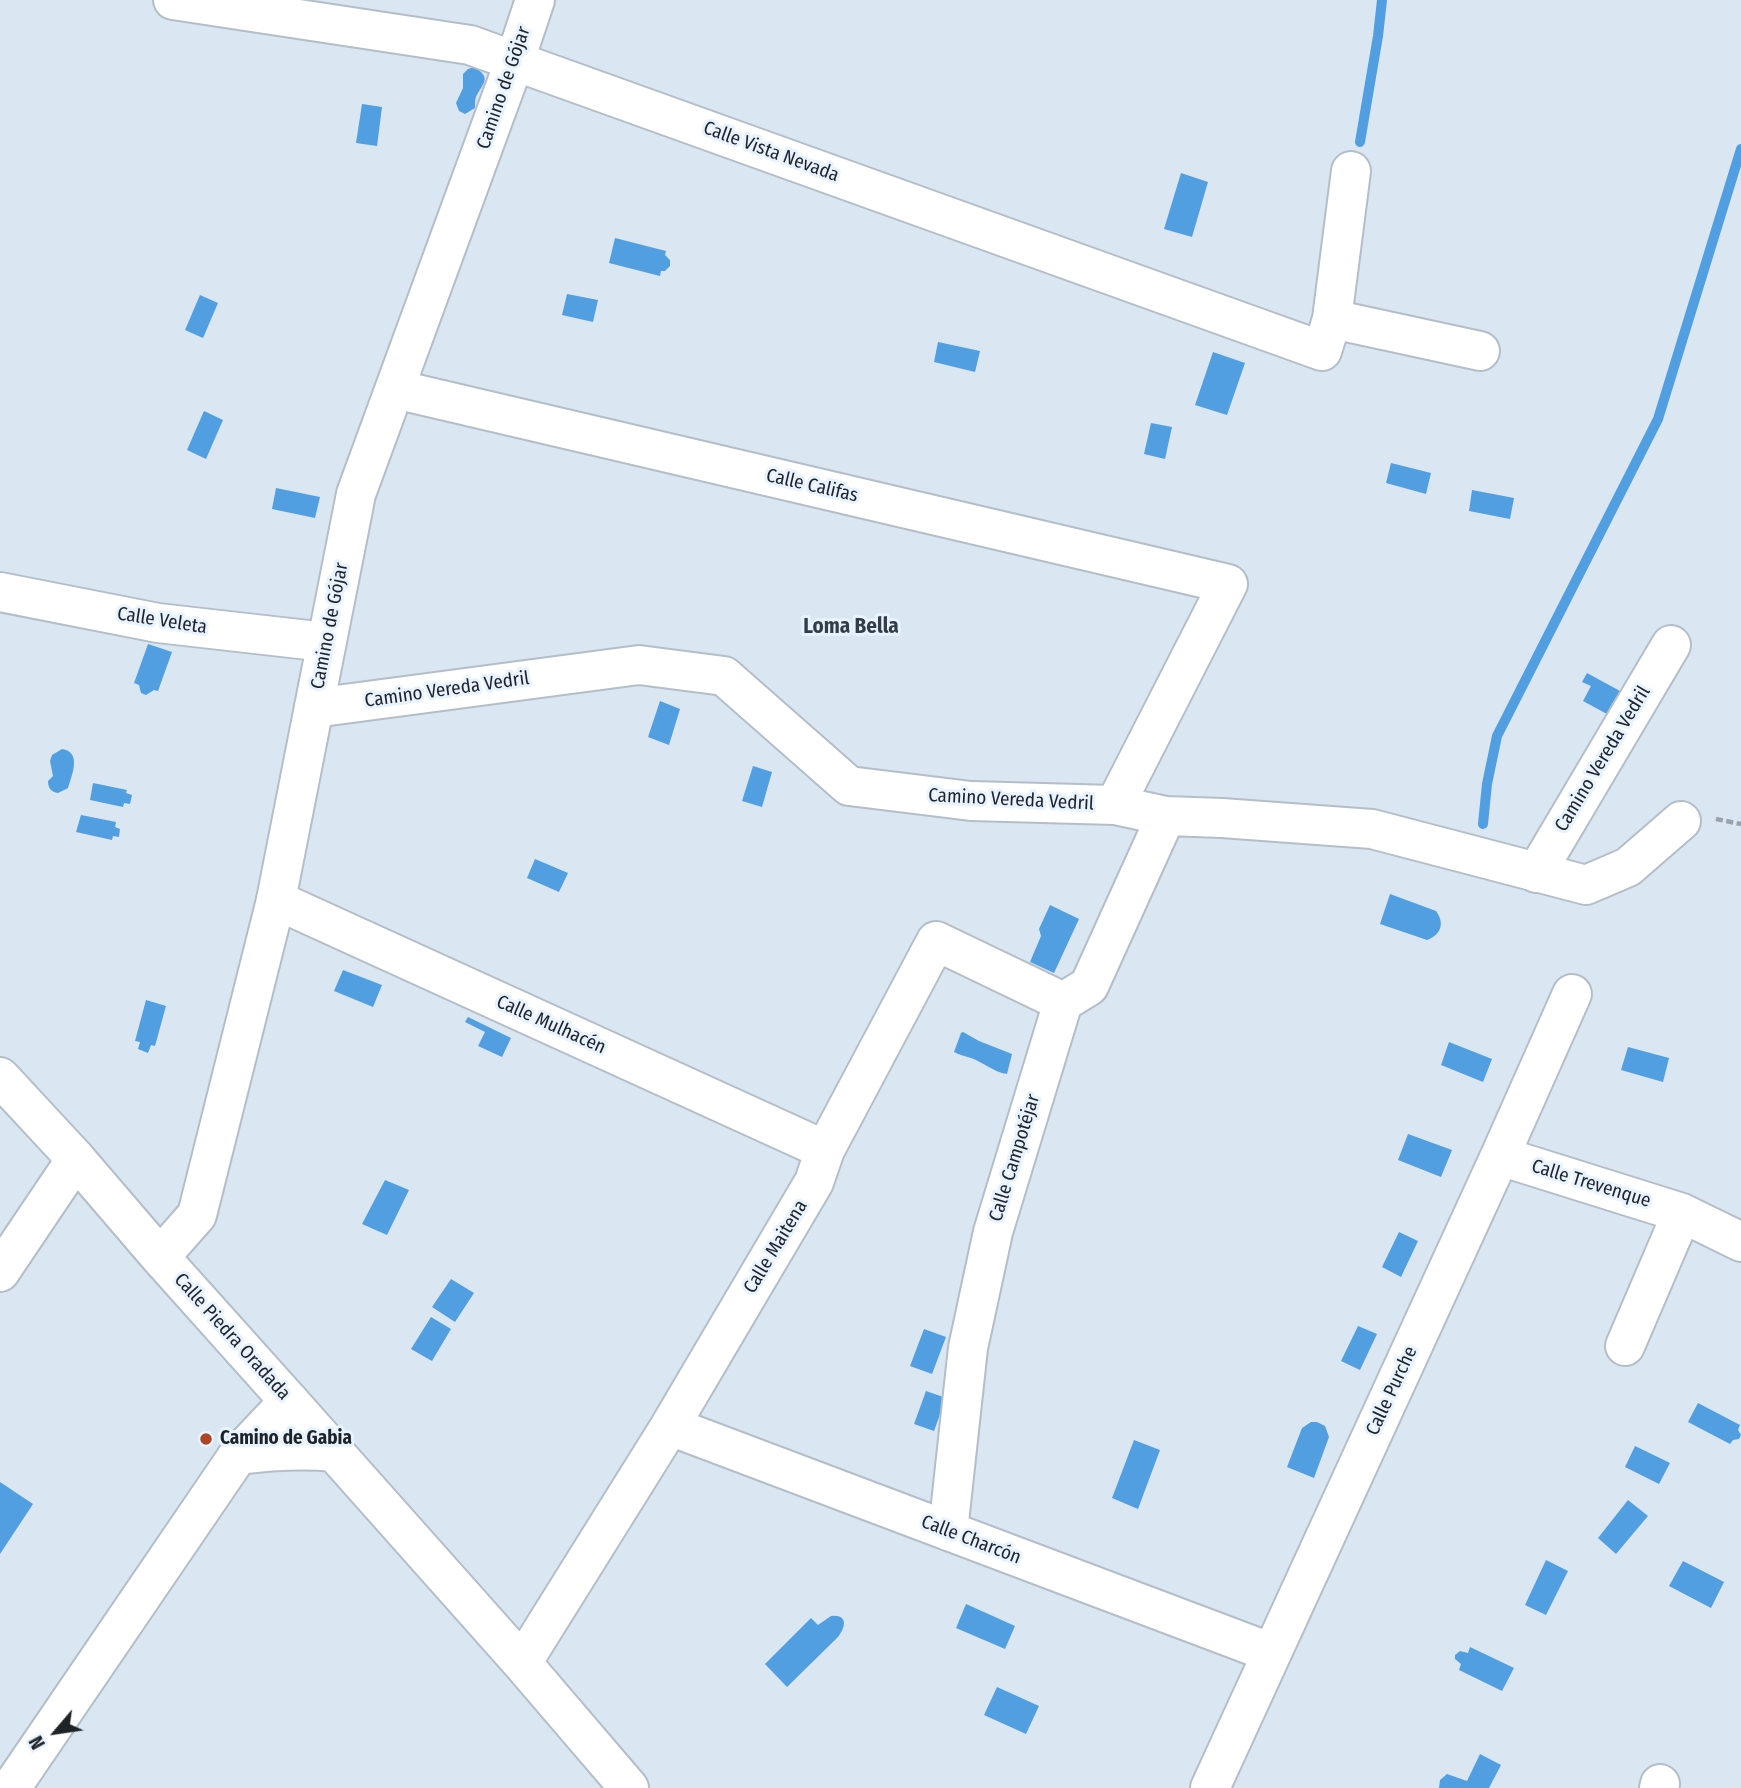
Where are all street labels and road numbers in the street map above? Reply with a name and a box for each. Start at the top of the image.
street label: Camino de Gójar [472,24,536,152]
street label: Calle Vista Nevada [700,117,842,187]
street label: Calle Califas [764,464,860,508]
street label: Camino de Gójar [307,561,353,691]
street label: Calle Veleta [115,603,209,639]
street label: Camino Vereda Vedril [363,667,531,713]
street label: Camino Vereda Vedril [1551,682,1655,836]
street label: Camino Vereda Vedril [928,784,1094,816]
street label: Calle Mulhacén [493,991,609,1059]
street label: Calle Campotéjar [985,1092,1045,1224]
street label: Calle Trevenque [1529,1155,1653,1213]
street label: Calle Maitena [739,1196,813,1298]
street label: Calle Piedra Oradada [169,1269,295,1405]
street label: Calle Purche [1362,1343,1422,1439]
street label: Calle Charcón [918,1511,1024,1569]

